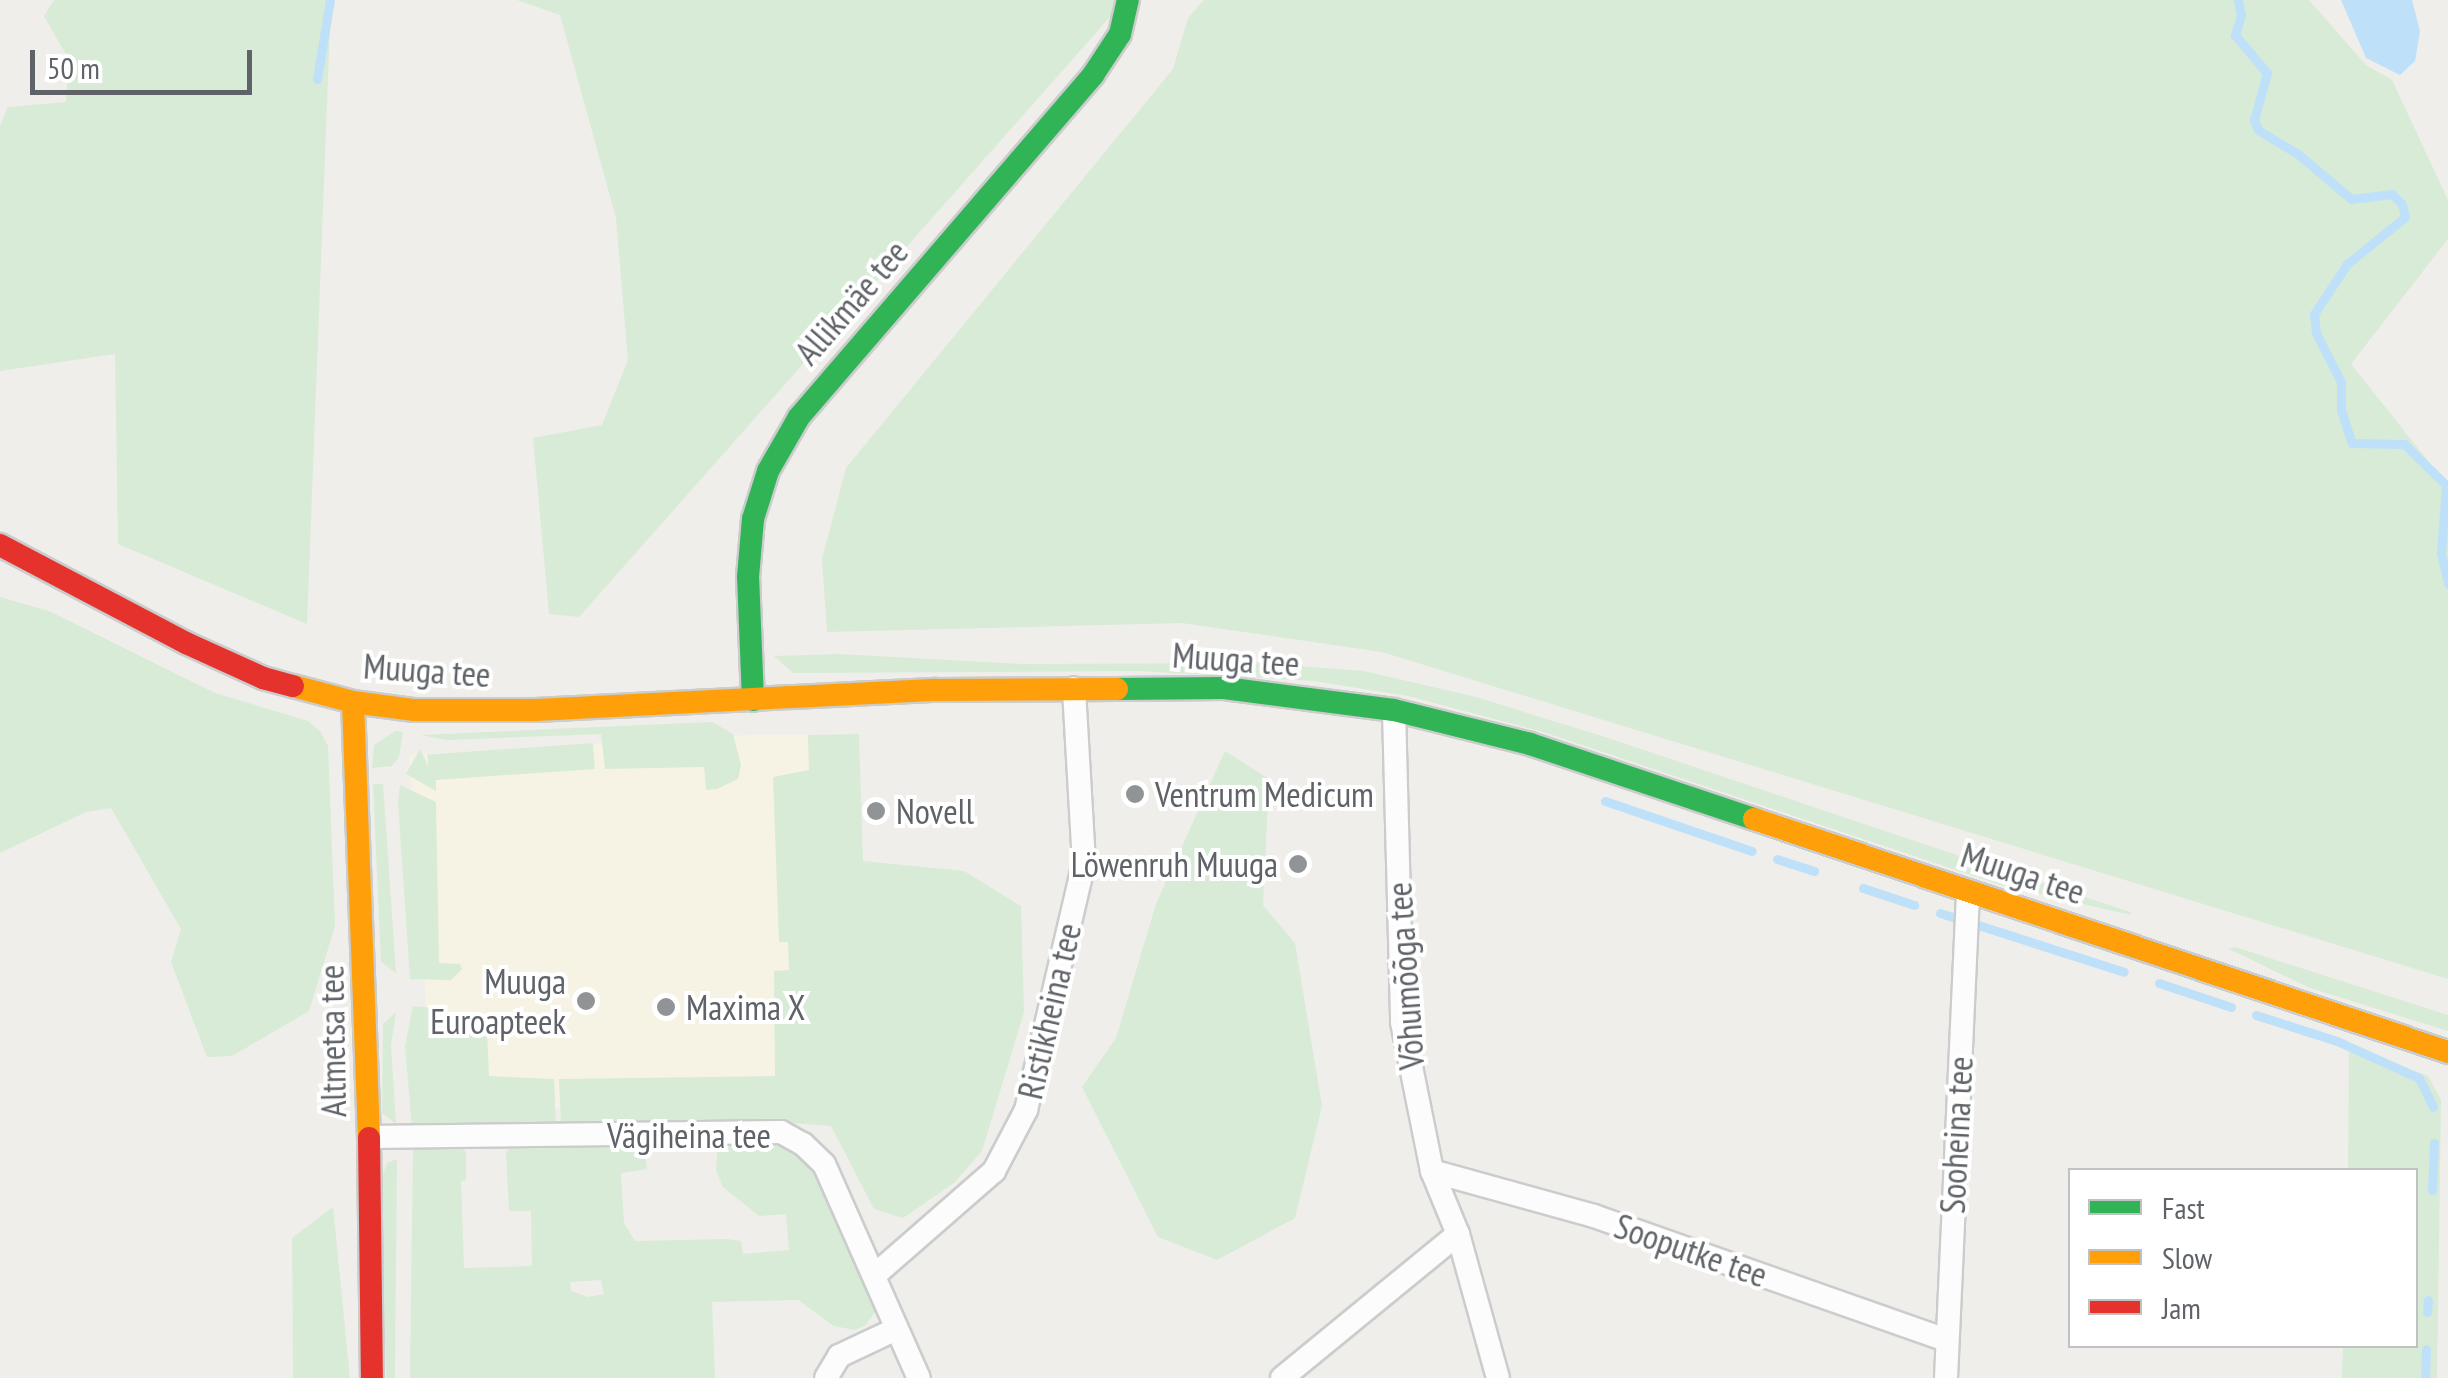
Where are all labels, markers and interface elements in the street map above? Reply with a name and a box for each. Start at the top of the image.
scale bar [35,30,258,92]
text: 50 m [47,48,100,87]
street label: Allikmäe tee [786,231,916,373]
street label: Muuga tee [1171,634,1301,684]
street label: Muuga tee [362,645,492,695]
place label: Ventrum Medicum [1155,773,1374,815]
marker: Ventrum Medicum [1124,783,1146,805]
place label: Novell [896,790,974,832]
marker: Novell [865,800,887,822]
street label: Muuga tee [1956,833,2090,913]
place label: Löwenruh Muuga [1071,843,1278,885]
marker: Löwenruh Muuga [1287,853,1309,875]
street label: Võhumõõga tee [1377,881,1433,1071]
street label: Ristikheina tee [1008,919,1090,1103]
place label: Muuga Euroapteek [430,960,566,1042]
street label: Altmetsa tee [310,964,354,1118]
place label: Maxima X [686,986,806,1028]
marker: Muuga Euroapteek [575,990,597,1012]
marker: Maxima X [655,996,677,1018]
street label: Sooheina tee [1931,1055,1981,1215]
street label: Vägiheina tee [607,1114,771,1156]
legend [2068,1168,2418,1348]
text: Fast [2162,1188,2205,1227]
street label: Sooputke tee [1609,1204,1773,1296]
text: Slow [2162,1238,2212,1277]
text: Jam [2162,1288,2201,1327]

